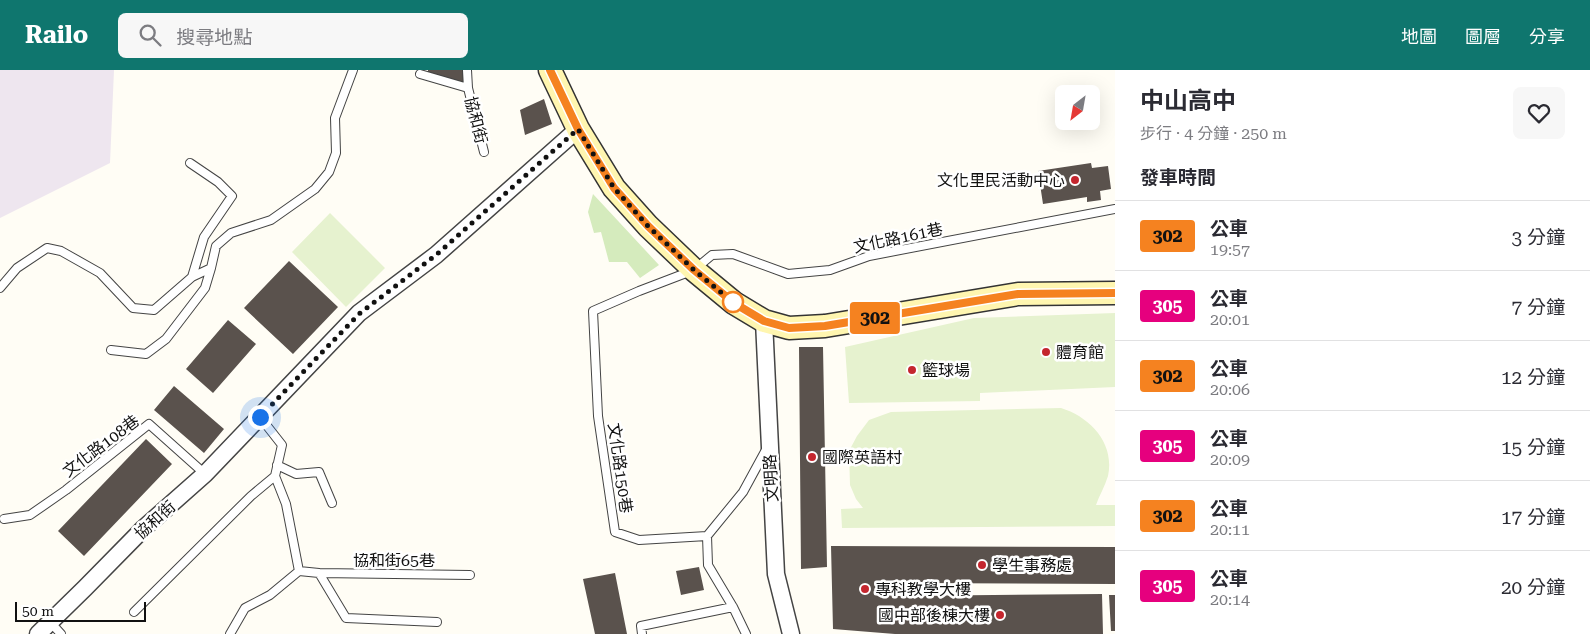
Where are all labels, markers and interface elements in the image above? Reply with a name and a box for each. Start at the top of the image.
search box [118,13,468,58]
text: Railo [25,21,88,49]
icon: search [136,21,164,49]
text: 搜尋地點 [176,26,252,49]
text: 地圖 [1401,26,1437,47]
text: 圖層 [1465,26,1501,47]
text: 分享 [1529,26,1565,47]
north arrow [1055,85,1100,130]
map controls [1055,85,1100,130]
text: 中山高中 [1140,87,1236,115]
button: heart [1513,87,1565,139]
street label: 協和街 [461,94,491,146]
text: 步行 · 4 分鐘 · 250 m [1140,124,1287,143]
text: 發車時間 [1140,166,1216,189]
place label: 文化里民活動中心 [937,171,1065,190]
marker: 文化里民活動中心 [1069,174,1081,186]
text: 公車 [1210,217,1248,240]
street label: 文化路161巷 [852,219,944,257]
text: 302 [1152,225,1183,246]
text: 3 分鐘 [1512,226,1565,249]
text: 19:57 [1210,240,1250,259]
text: 公車 [1210,287,1248,310]
unlabelled marker [722,291,744,313]
text: 305 [1152,295,1183,316]
text: 7 分鐘 [1512,296,1565,319]
line badge: 302 [846,302,904,334]
text: 302 [860,307,890,328]
text: 20:01 [1210,310,1250,329]
place label: 體育館 [1056,343,1104,362]
marker: 體育館 [1040,346,1052,358]
text: 公車 [1210,357,1248,380]
place label: 籃球場 [922,361,970,380]
marker: 籃球場 [906,364,918,376]
text: 302 [1152,365,1183,386]
text: 12 分鐘 [1501,366,1565,389]
text: 20:06 [1210,380,1250,399]
your location [248,405,273,430]
street label: 文化路108巷 [59,411,143,481]
street label: 文化路150巷 [604,422,636,514]
text: 公車 [1210,427,1248,450]
text: 305 [1152,435,1183,456]
text: 15 分鐘 [1501,436,1565,459]
place label: 國際英語村 [822,448,902,467]
text: 20:09 [1210,450,1250,469]
marker: 國際英語村 [806,451,818,463]
street label: 文明路 [760,454,782,502]
street label: 協和街 [131,497,179,543]
text: 公車 [1210,497,1248,520]
text: 302 [1152,505,1183,526]
text: 17 分鐘 [1501,506,1565,529]
text: 20:11 [1210,520,1250,539]
street label: 協和街65巷 [353,551,435,570]
place label: 學生事務處 [992,556,1072,575]
marker: 學生事務處 [976,559,988,571]
text: 公車 [1210,567,1248,590]
text: 305 [1152,575,1183,596]
text: 20 分鐘 [1501,576,1565,599]
place label: 專科教學大樓 [875,580,971,599]
marker: 專科教學大樓 [859,583,871,595]
text: 20:14 [1210,590,1250,609]
scale bar [15,599,146,622]
text: 50 m [22,603,54,619]
place label: 國中部後棟大樓 [878,606,990,625]
marker: 國中部後棟大樓 [994,609,1006,621]

